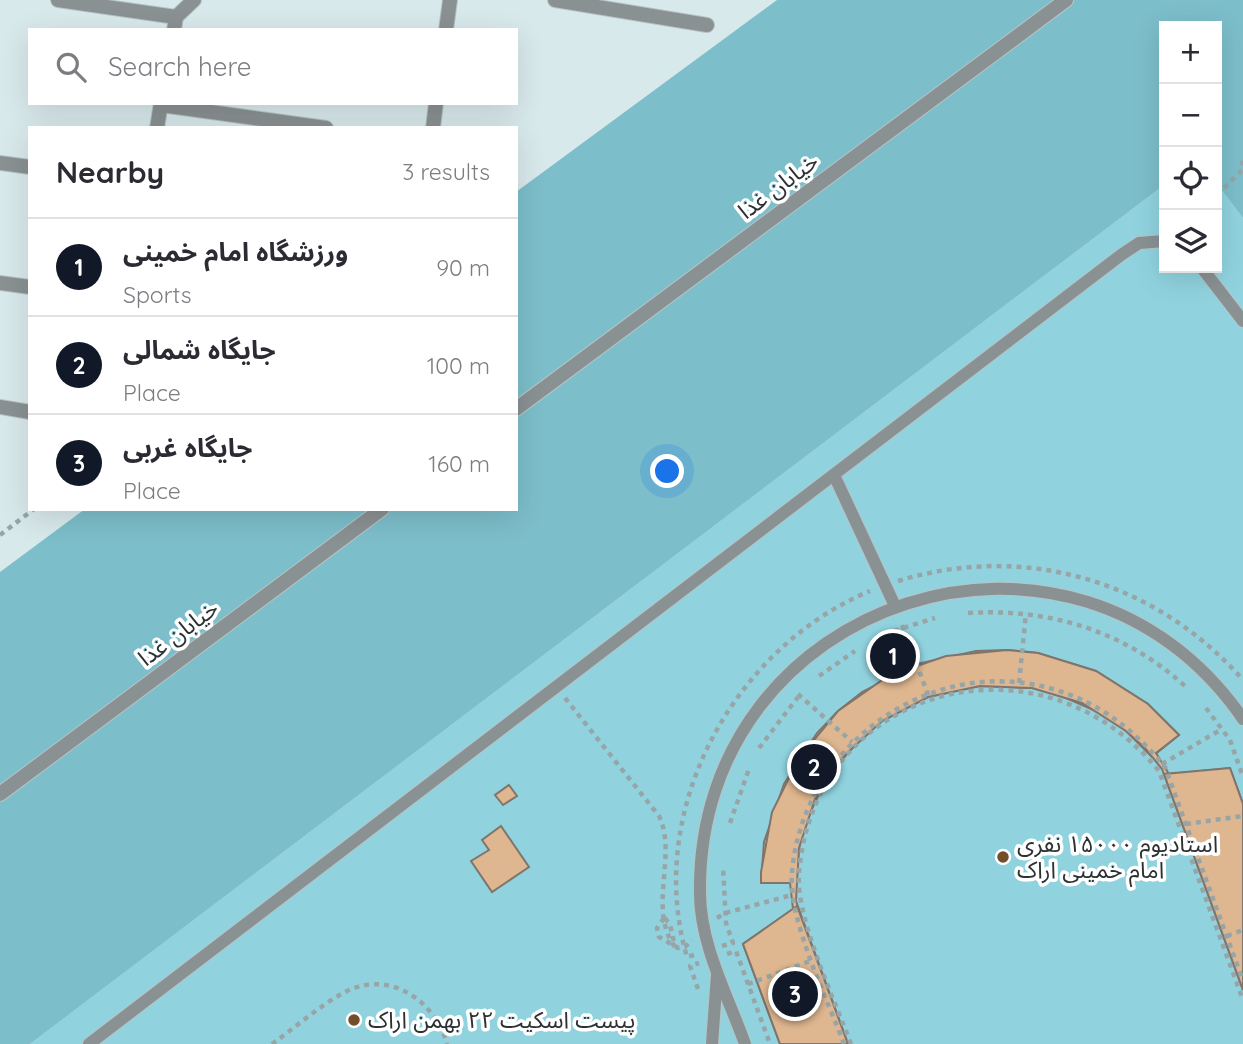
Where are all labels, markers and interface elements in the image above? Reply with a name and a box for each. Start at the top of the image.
map controls [1159,21,1222,273]
button: + [1159,21,1222,84]
search box [28,28,518,105]
icon: search [52,48,90,86]
text: Search here [108,50,252,83]
button: − [1159,84,1222,147]
street label: خیابان غذا [732,146,824,225]
button: locate [1159,147,1222,210]
text: Nearby [56,153,164,191]
text: 3 results [402,157,490,186]
button: layers [1159,210,1222,273]
text: ورزشگاه امام خمینی [123,235,348,268]
text: 1 [75,253,83,282]
text: 90 m [436,253,490,282]
text: Sports [123,280,192,309]
text: جایگاه شمالی [123,333,276,366]
text: 2 [72,351,86,380]
text: 100 m [427,351,490,380]
text: Place [123,378,181,407]
text: جایگاه غربی [123,431,252,464]
text: 3 [73,449,85,478]
text: 160 m [428,449,490,478]
your location [650,454,684,488]
text: Place [123,476,181,505]
street label: خیابان غذا [132,593,224,672]
pin: 1 [870,630,916,682]
pin: 2 [791,741,837,793]
place label: استادیوم ۱۵۰۰۰ نفری امام خمینی اراک [1017,829,1218,888]
marker: استادیوم ۱۵۰۰۰ نفری امام خمینی اراک [995,849,1011,865]
pin: 3 [772,968,818,1020]
place label: پیست اسکیت ۲۲ بهمن اراک [368,1005,635,1035]
marker: پیست اسکیت ۲۲ بهمن اراک [346,1012,362,1028]

